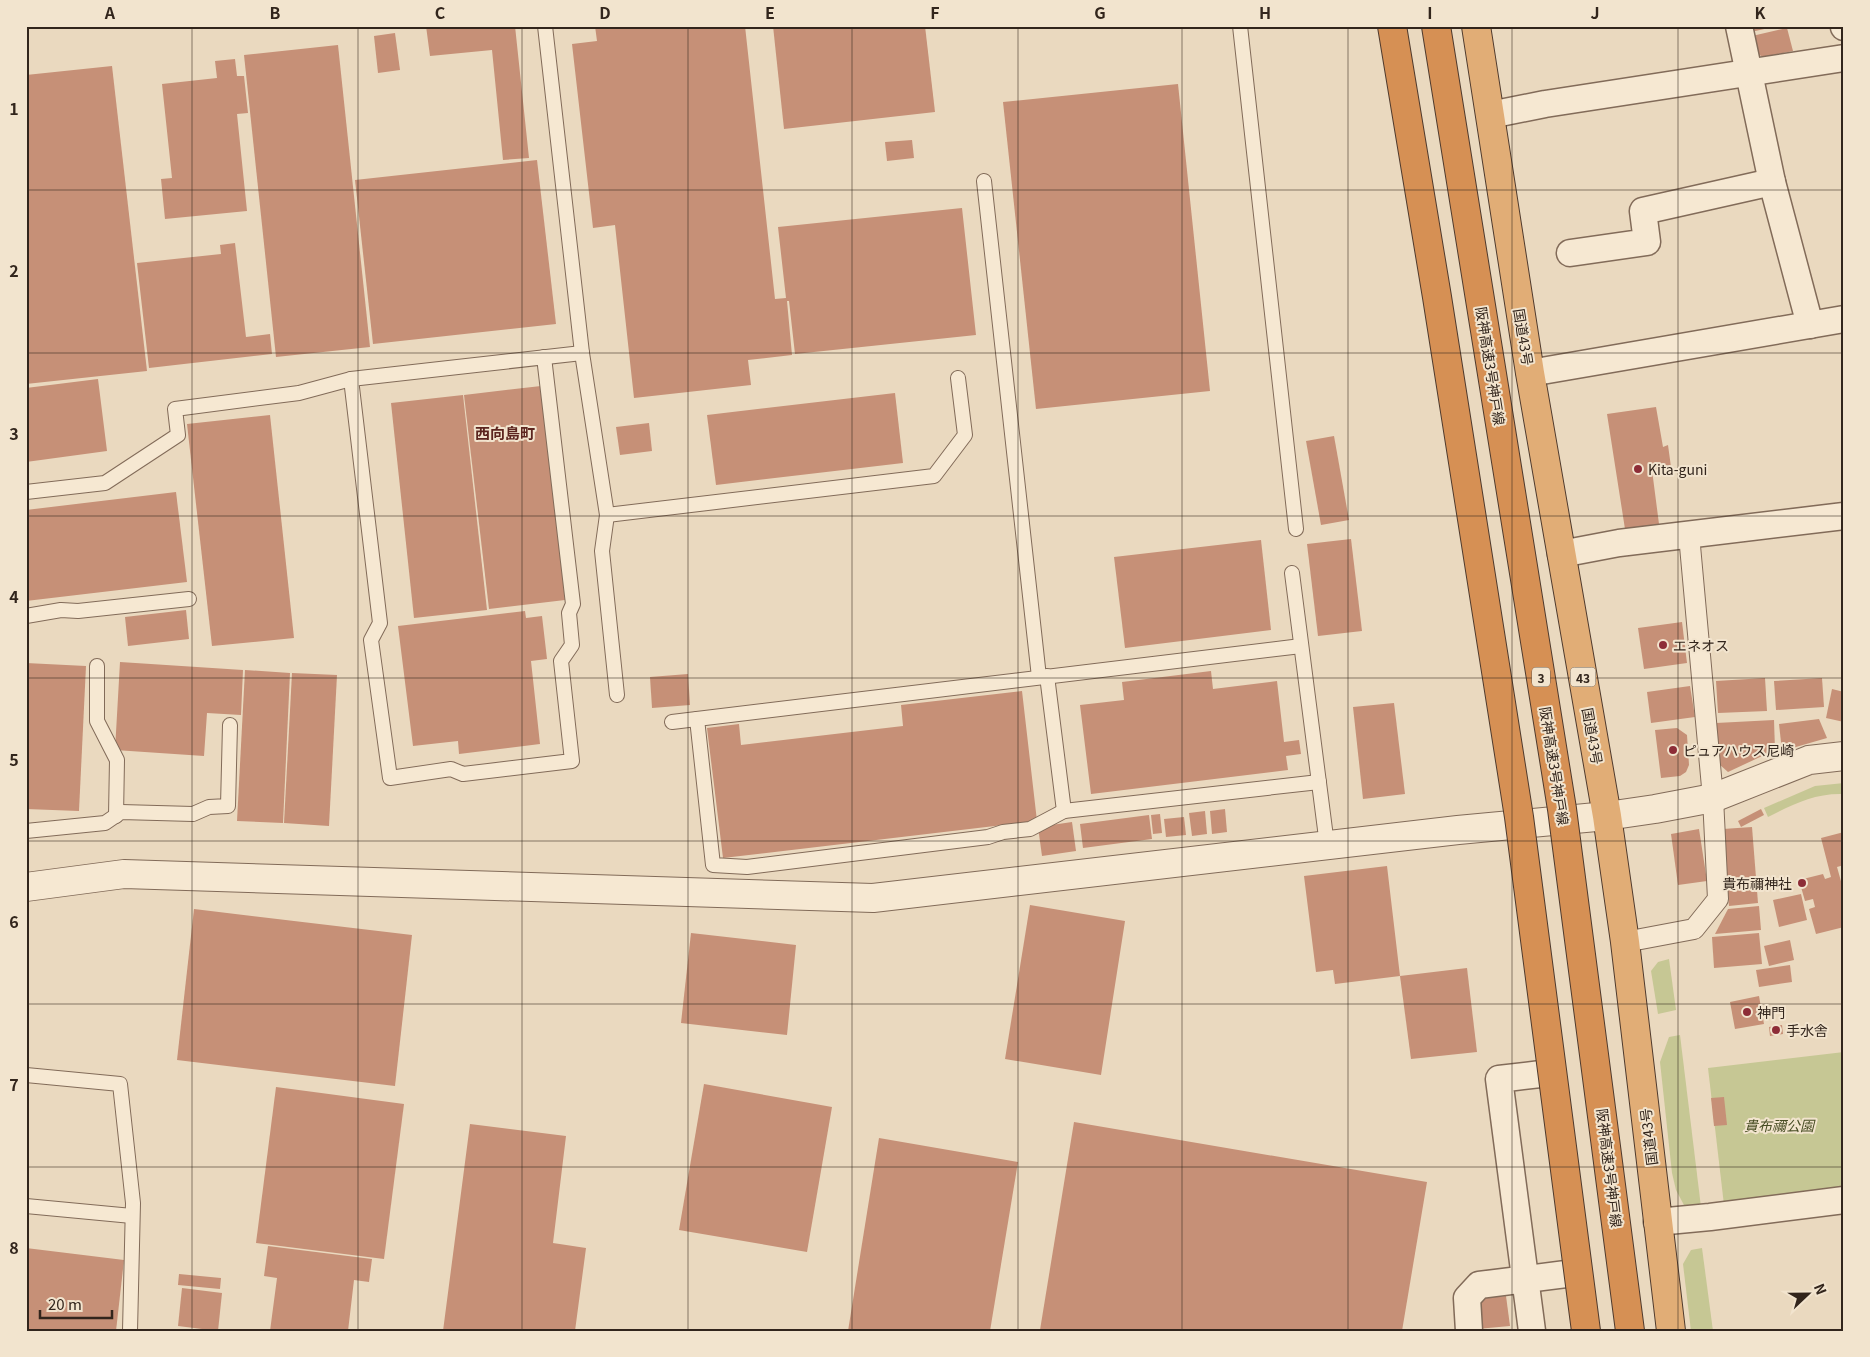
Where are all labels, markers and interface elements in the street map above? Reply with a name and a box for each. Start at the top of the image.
text: A [104,0,116,24]
text: B [270,0,281,24]
text: C [435,0,446,24]
text: D [599,0,611,24]
text: E [765,0,775,24]
text: F [930,0,940,24]
text: G [1094,0,1106,24]
text: H [1259,0,1271,24]
text: I [1427,0,1433,24]
text: J [1590,0,1600,24]
text: K [1755,0,1767,24]
text: 1 [9,96,19,120]
text: 2 [9,258,19,282]
street label: 阪神高速3号神戸線 [1472,305,1510,427]
street label: 国道43号 [1510,307,1538,367]
text: 3 [9,421,19,445]
district label: 西向島町 [475,422,535,443]
place label: Kita-guni [1648,459,1707,479]
marker: Kita-guni [1632,463,1644,475]
text: 4 [9,584,19,608]
place label: エネオス [1673,635,1729,655]
marker: エネオス [1657,639,1669,651]
road number: 3 [1532,668,1550,686]
road number: 43 [1570,668,1596,686]
street label: 阪神高速3号神戸線 [1536,705,1574,827]
street label: 国道43号 [1578,706,1608,766]
place label: ピュアハウス尼崎 [1683,740,1794,760]
marker: ピュアハウス尼崎 [1667,744,1679,756]
text: 5 [9,747,19,771]
place label: 貴布禰神社 [1722,873,1792,893]
marker: 貴布禰神社 [1796,877,1808,889]
text: 6 [9,909,19,933]
place label: 神門 [1757,1002,1785,1022]
marker: 神門 [1741,1006,1753,1018]
place label: 手水舎 [1786,1020,1828,1040]
marker: 手水舎 [1770,1024,1782,1036]
text: 7 [9,1072,19,1096]
street label: 阪神高速3号神戸線 [1593,1107,1627,1229]
street label: 国道43号 [1635,1107,1661,1167]
park label: 貴布禰公園 [1744,1115,1816,1135]
text: 8 [9,1235,19,1259]
north arrow [1782,1270,1832,1320]
text: N [1810,1280,1832,1297]
scale bar [40,1287,112,1319]
text: 20 m [48,1293,82,1314]

